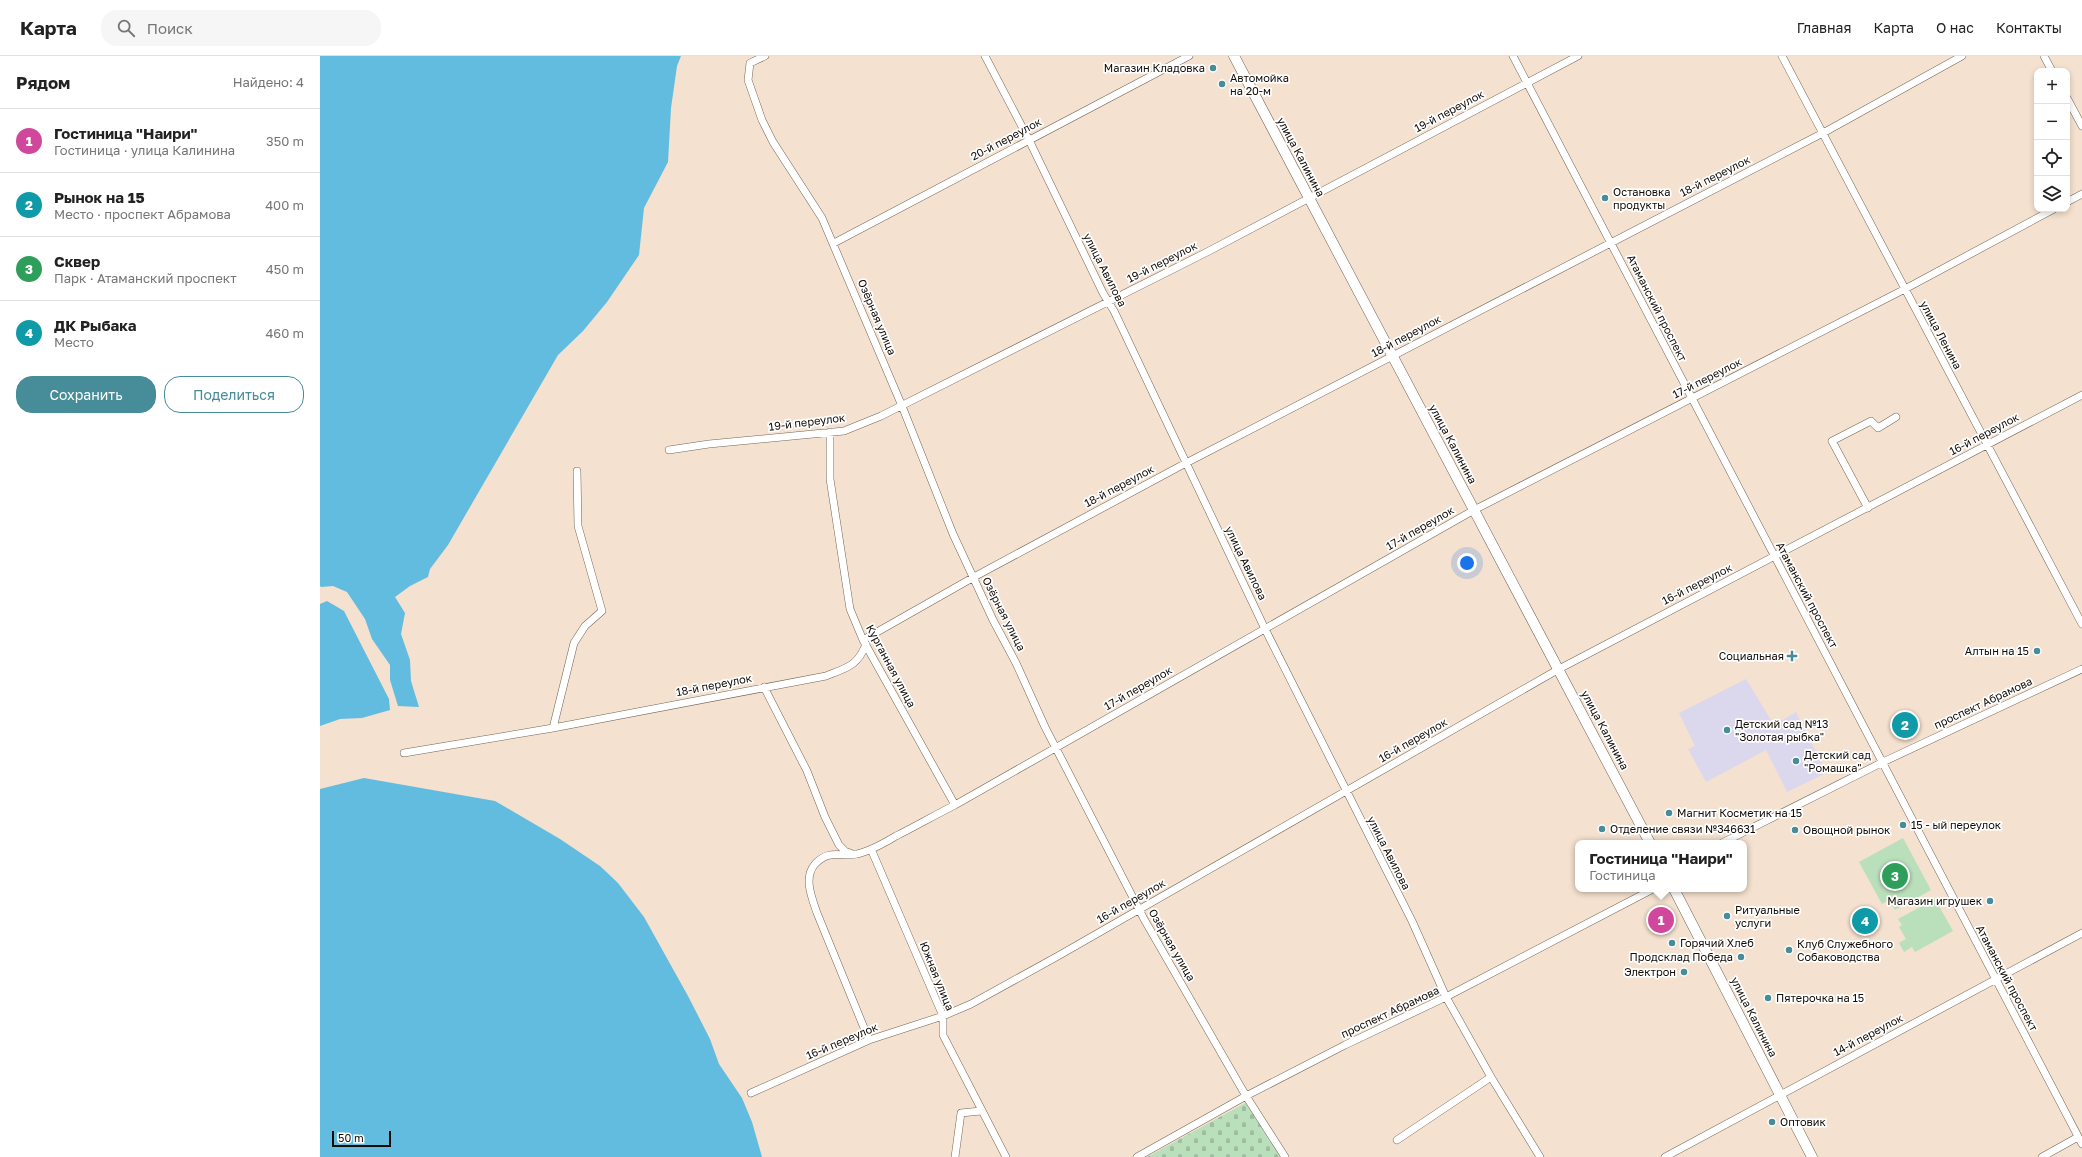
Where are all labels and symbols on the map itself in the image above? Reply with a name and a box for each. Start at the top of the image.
place label: Магазин Кладовка [1104,61,1205,74]
marker: Магазин Кладовка [1208,63,1218,73]
place label: Автомойка на 20-м [1230,71,1289,97]
marker: Автомойка на 20-м [1217,79,1227,89]
street label: 19-й переулок [1412,86,1486,134]
street label: 20-й переулок [968,114,1044,163]
street label: улица Калинина [1275,115,1328,199]
street label: 18-й переулок [1678,152,1753,199]
place label: Остановка продукты [1613,185,1670,211]
marker: Остановка продукты [1600,193,1610,203]
street label: улица Авилова [1081,231,1130,309]
street label: 19-й переулок [1125,238,1200,285]
street label: Атаманский проспект [1625,252,1690,364]
street label: Озёрная улица [856,277,899,357]
street label: улица Ленина [1918,298,1965,371]
street label: 18-й переулок [1369,311,1443,359]
street label: 17-й переулок [1670,354,1744,401]
street label: улица Калинина [1427,402,1480,486]
street label: 16-й переулок [1947,409,2021,457]
street label: 19-й переулок [768,410,847,433]
street label: 18-й переулок [1082,461,1156,509]
street label: 17-й переулок [1384,503,1456,552]
street label: улица Авилова [1223,524,1270,602]
street label: Атаманский проспект [1774,540,1841,650]
your location [1457,553,1477,573]
street label: 16-й переулок [1660,560,1735,607]
street label: Озёрная улица [980,575,1029,653]
street label: Курганная улица [864,622,919,709]
place label: Алтын на 15 [1965,644,2029,657]
marker: Алтын на 15 [2032,646,2042,656]
place label: Социальная [1719,649,1784,662]
marker: Социальная [1787,651,1797,661]
street label: 17-й переулок [1102,663,1174,712]
street label: 18-й переулок [675,671,754,698]
street label: проспект Абрамова [1931,674,2034,731]
street label: улица Калинина [1579,688,1632,772]
pin: 2 [1892,710,1918,740]
street label: 16-й переулок [1376,714,1450,764]
place label: Детский сад №13 "Золотая рыбка" [1735,717,1828,743]
marker: Детский сад №13 "Золотая рыбка" [1722,725,1732,735]
place label: Детский сад "Ромашка" [1804,748,1871,774]
marker: Детский сад "Ромашка" [1791,756,1801,766]
place label: Магнит Косметик на 15 [1677,806,1802,819]
marker: Магнит Косметик на 15 [1664,808,1674,818]
street label: улица Авилова [1365,814,1414,892]
place label: 15 - ый переулок [1911,818,2002,831]
marker: 15 - ый переулок [1898,820,1908,830]
place label: Отделение связи №346631 [1610,822,1755,835]
place label: Овощной рынок [1803,823,1891,836]
marker: Отделение связи №346631 [1597,824,1607,834]
marker: Овощной рынок [1790,825,1800,835]
pin: 3 [1882,861,1908,891]
street label: 16-й переулок [1094,875,1168,925]
place label: Магазин игрушек [1887,894,1983,907]
marker: Магазин игрушек [1985,896,1995,906]
place label: Ритуальные услуги [1735,903,1800,929]
pin: 1 [1648,905,1674,935]
street label: Озёрная улица [1146,906,1198,983]
pin: 4 [1852,906,1878,936]
marker: Ритуальные услуги [1722,911,1732,921]
street label: Атаманский проспект [1974,923,2041,1033]
place label: Горячий Хлеб [1680,936,1754,949]
place label: Клуб Служебного Собаководства [1797,937,1893,963]
marker: Горячий Хлеб [1667,938,1677,948]
street label: Южная улица [918,939,957,1012]
marker: Клуб Служебного Собаководства [1784,945,1794,955]
place label: Продсклад Победа [1630,950,1733,963]
marker: Продсклад Победа [1736,952,1746,962]
place label: Электрон [1624,965,1676,978]
marker: Электрон [1679,967,1689,977]
street label: улица Калинина [1729,974,1780,1059]
street label: проспект Абрамова [1338,983,1441,1040]
place label: Пятерочка на 15 [1776,991,1864,1004]
marker: Пятерочка на 15 [1763,993,1773,1003]
street label: 14-й переулок [1831,1010,1905,1058]
street label: 16-й переулок [804,1019,880,1062]
place label: Оптовик [1780,1115,1827,1128]
marker: Оптовик [1767,1117,1777,1127]
scale bar [332,1129,391,1148]

